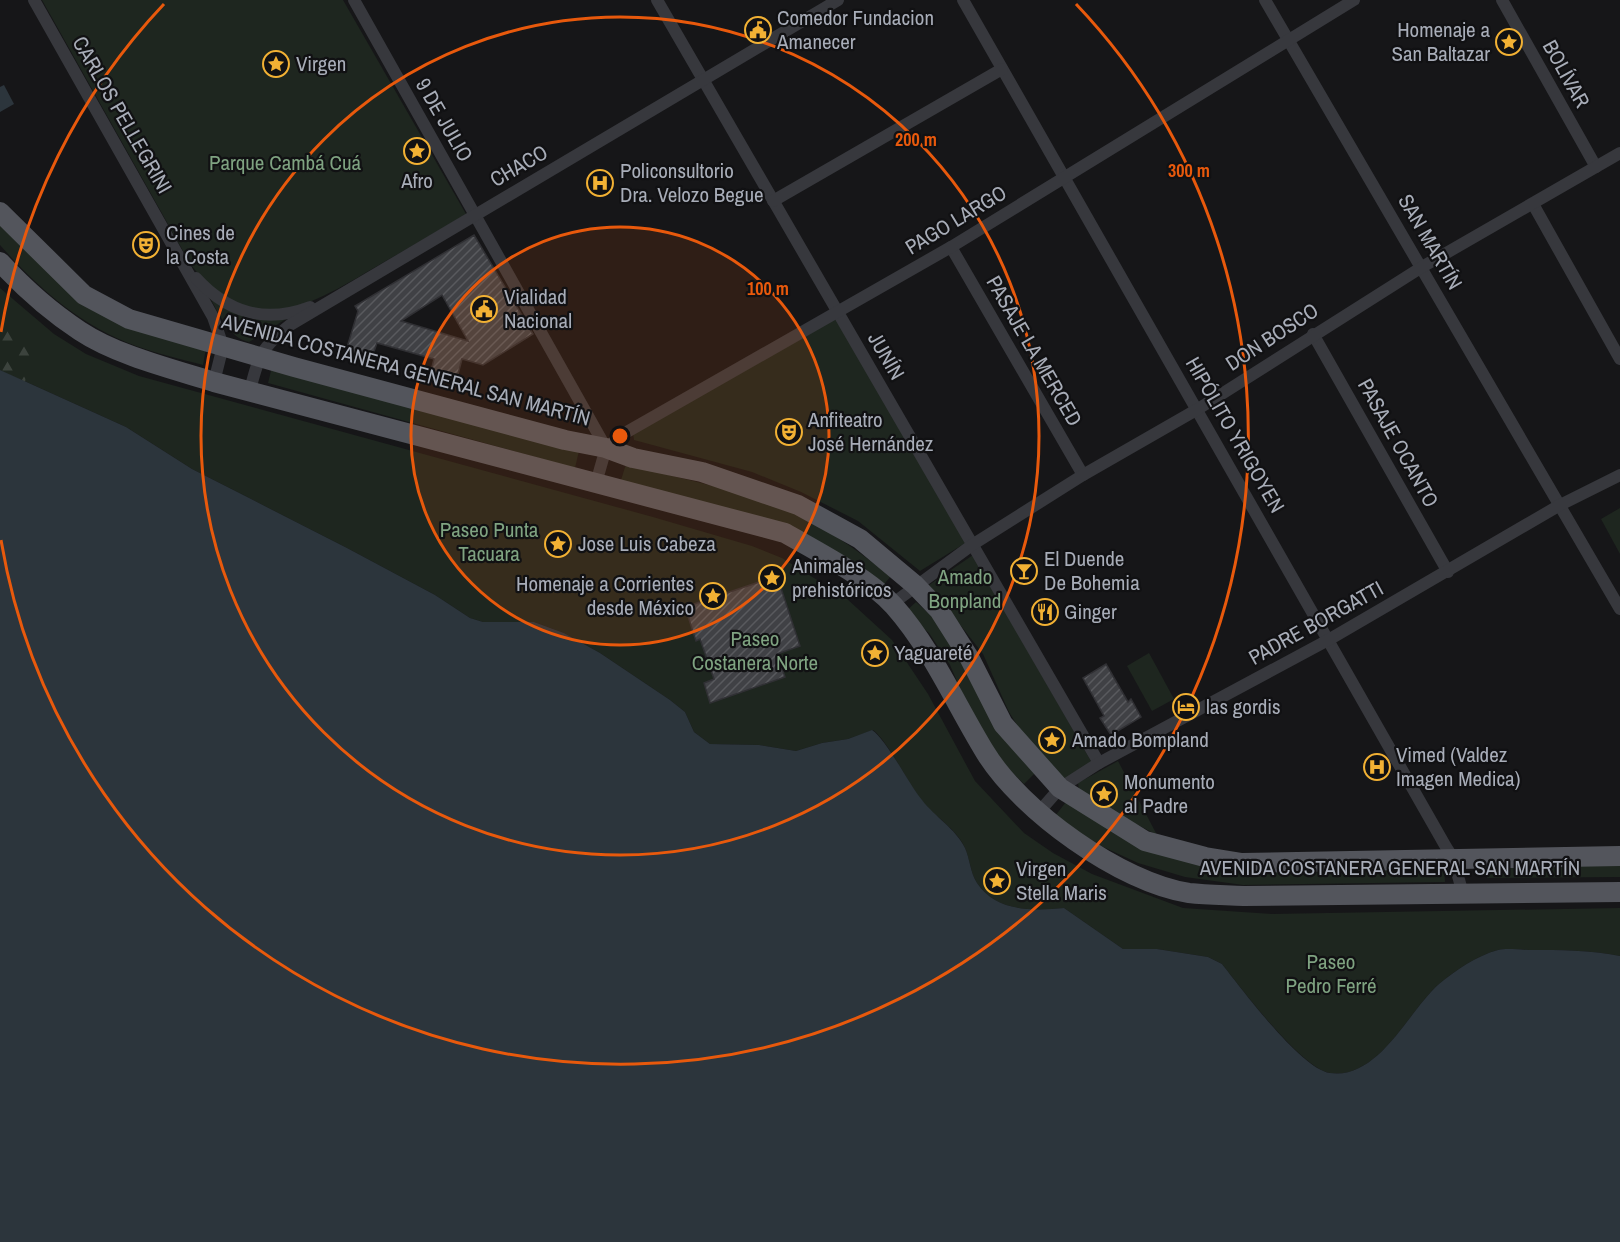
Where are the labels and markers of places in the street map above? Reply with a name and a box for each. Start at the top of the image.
place label: Comedor Fundacion Amanecer [776,3,934,56]
public building icon: Comedor Fundacion Amanecer [743,15,773,45]
place label: Homenaje a San Baltazar [1391,15,1490,68]
place icon: Homenaje a San Baltazar [1494,27,1524,57]
place icon: Virgen [261,49,291,79]
place label: Virgen [296,49,346,78]
place icon: Afro [402,136,432,166]
place label: Policonsultorio Dra. Velozo Begue [620,156,764,209]
place label: Afro [400,166,433,195]
hospital icon: Policonsultorio Dra. Velozo Begue [585,168,615,198]
place label: Cines de la Costa [166,218,235,271]
theatre icon: Cines de la Costa [131,230,161,260]
place label: Vialidad Nacional [504,282,572,335]
public building icon: Vialidad Nacional [469,294,499,324]
place label: Anfiteatro José Hernández [807,405,934,458]
theatre icon: Anfiteatro José Hernández [774,417,804,447]
centre of rings [610,426,630,446]
place icon: Jose Luis Cabeza [543,529,573,559]
place label: Jose Luis Cabeza [578,529,716,558]
place label: El Duende De Bohemia [1044,544,1140,597]
place label: Animales prehistóricos [791,551,892,604]
bar icon: El Duende De Bohemia [1009,556,1039,586]
place icon: Animales prehistóricos [757,563,787,593]
place label: Homenaje a Corrientes desde México [516,569,694,622]
place icon: Homenaje a Corrientes desde México [698,581,728,611]
restaurant icon: Ginger [1030,597,1060,627]
place label: Ginger [1064,597,1117,626]
place icon: Yaguareté [860,638,890,668]
place label: Yaguareté [894,638,972,667]
hotel icon: las gordis [1171,692,1201,722]
place label: las gordis [1206,692,1281,721]
place icon: Amado Bompland [1037,725,1067,755]
place label: Amado Bompland [1071,725,1209,754]
place label: Vimed (Valdez Imagen Medica) [1396,740,1520,793]
hospital icon: Vimed (Valdez Imagen Medica) [1362,752,1392,782]
place label: Monumento al Padre [1124,767,1215,820]
place icon: Monumento al Padre [1089,779,1119,809]
place label: Virgen Stella Maris [1016,854,1107,907]
place icon: Virgen Stella Maris [982,866,1012,896]

